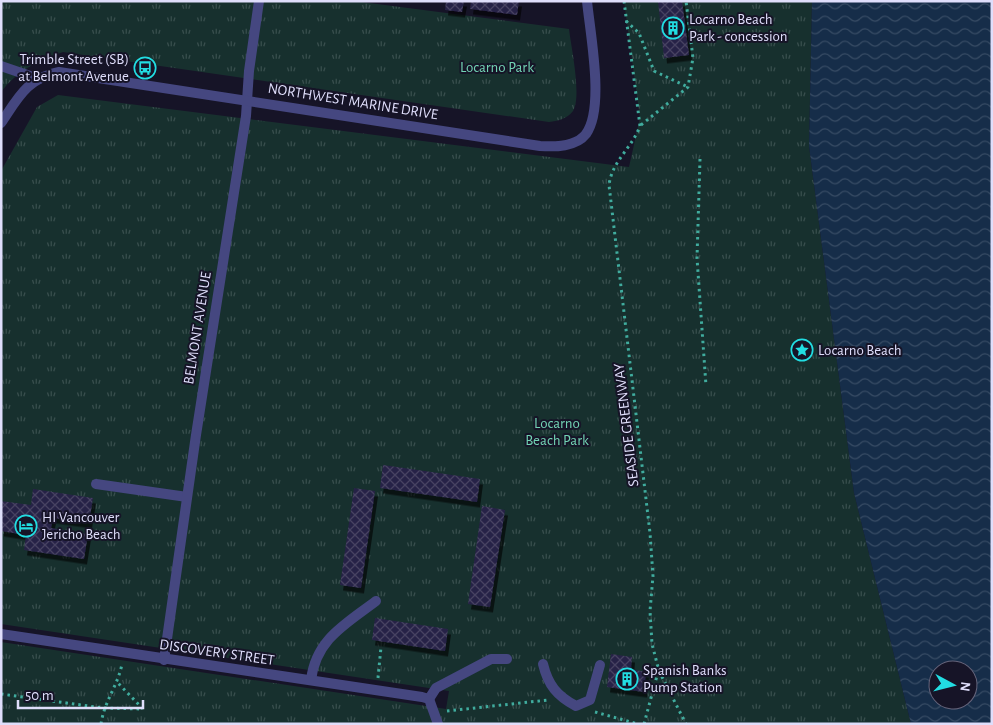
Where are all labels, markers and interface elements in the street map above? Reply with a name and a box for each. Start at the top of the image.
place label: Locarno Beach Park - concession [689,12,788,44]
building icon: Locarno Beach Park - concession [661,16,685,40]
place label: Trimble Street (SB) at Belmont Avenue [18,52,129,84]
bus stop icon: Trimble Street (SB) at Belmont Avenue [133,56,157,80]
park label: Locarno Park [460,60,534,75]
street label: NORTHWEST MARINE DRIVE [267,81,439,122]
street label: BELMONT AVENUE [181,271,214,385]
place icon: Locarno Beach [790,338,814,362]
place label: Locarno Beach [818,343,902,358]
street label: SEASIDE GREENWAY [611,362,642,487]
park label: Locarno Beach Park [525,416,589,448]
place label: HI Vancouver Jericho Beach [42,510,120,542]
hotel icon: HI Vancouver Jericho Beach [14,514,38,538]
street label: DISCOVERY STREET [158,637,276,668]
north arrow [928,660,978,710]
place label: Spanish Banks Pump Station [643,663,727,695]
building icon: Spanish Banks Pump Station [615,667,639,691]
scale bar [18,678,142,710]
text: N [957,681,972,692]
text: 50 m [25,688,54,703]

